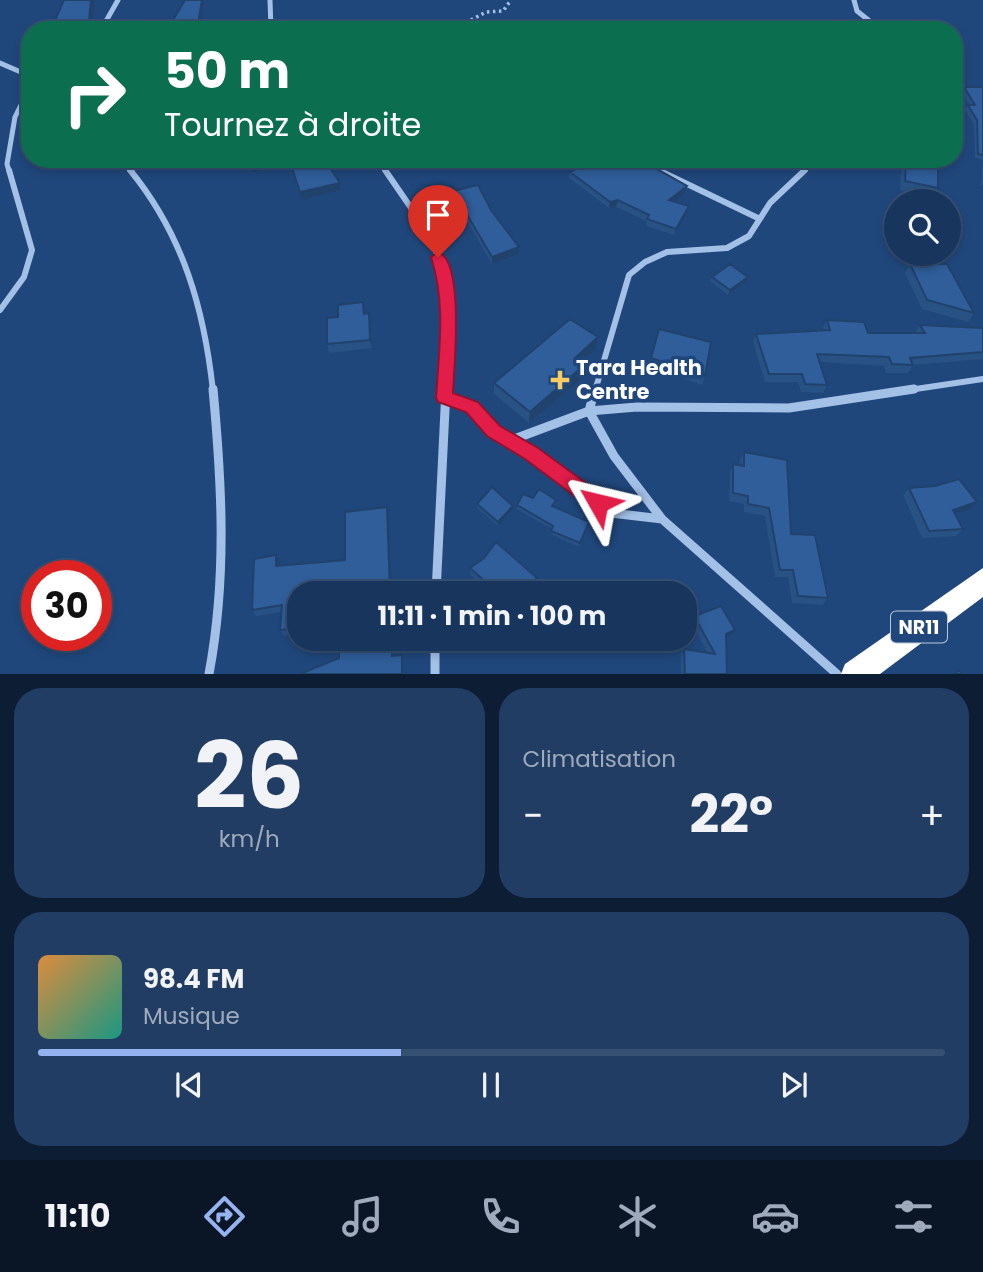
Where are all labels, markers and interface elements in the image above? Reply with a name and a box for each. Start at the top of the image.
text: 50 m [164,37,290,105]
icon: right [49,49,140,140]
text: Tournez à droite [164,102,421,147]
pin [408,185,468,257]
map controls [884,189,961,266]
button: search [884,189,961,266]
icon: arrive [419,196,457,234]
place label: Tara Health Centre [576,353,702,406]
marker: Tara Health Centre [550,370,570,390]
position arrow [561,466,635,540]
speed limit sign: 30 [21,560,112,651]
text: 11:11 · 1 min · 100 m [378,598,606,634]
road number: NR11 [891,612,947,642]
text: 26 [194,712,304,840]
text: Climatisation [523,743,676,775]
text: 22° [690,778,773,851]
text: − [523,789,543,842]
text: + [919,789,945,842]
text: km/h [219,823,280,855]
text: 98.4 FM [143,961,244,997]
text: Musique [143,1000,240,1032]
icon: previous [170,1066,208,1104]
icon: pause [472,1066,510,1104]
icon: next [775,1066,813,1104]
icon: directions [200,1192,249,1241]
icon: music [338,1192,387,1241]
icon: phone [476,1192,525,1241]
icon: climate [613,1192,662,1241]
icon: car [751,1192,800,1241]
icon: filters [889,1192,938,1241]
text: 11:10 [44,1193,111,1238]

